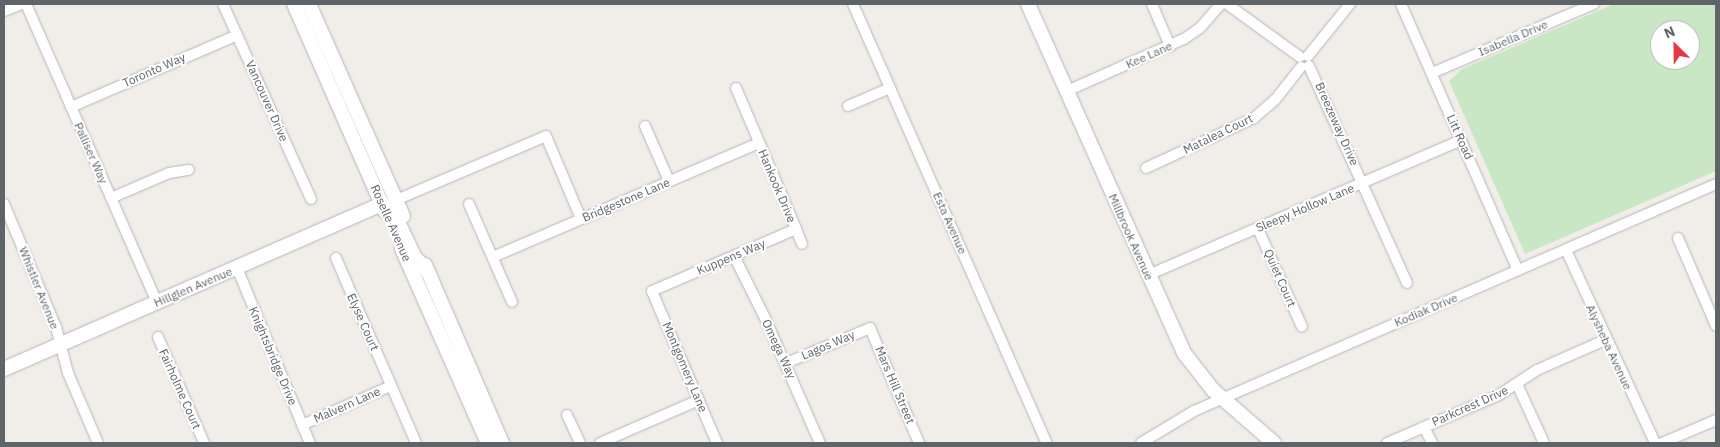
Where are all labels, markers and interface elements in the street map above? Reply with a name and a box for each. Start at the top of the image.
street label: Isabella Drive [1476,17,1550,59]
north arrow [1650,20,1700,70]
text: N [1661,22,1678,42]
street label: Kee Lane [1124,38,1174,72]
street label: Toronto Way [120,50,188,90]
street label: Vancouver Drive [243,58,291,144]
street label: Breezeway Drive [1312,80,1362,168]
street label: Matalea Court [1181,111,1255,157]
street label: Litt Road [1444,112,1476,162]
street label: Palliser Way [71,120,111,186]
street label: Hankook Drive [755,147,799,225]
street label: Bridgestone Lane [580,175,672,225]
street label: Sleepy Hollow Lane [1254,181,1356,235]
street label: Roselle Avenue [368,182,414,264]
street label: Esta Avenue [930,190,970,256]
street label: Millbrook Avenue [1105,192,1157,282]
street label: Kuppens Way [694,236,768,278]
street label: Whistler Avenue [16,245,62,331]
street label: Quiet Court [1261,247,1299,309]
street label: Hillglen Avenue [152,264,234,310]
street label: Kodiak Drive [1392,290,1460,330]
street label: Elyse Court [344,291,382,353]
street label: Alysheba Avenue [1583,302,1635,392]
street label: Knightsbridge Drive [246,305,300,407]
street label: Omega Way [759,317,799,381]
street label: Montgomery Lane [660,320,710,414]
street label: Lagos Way [799,327,857,363]
street label: Mars Hill Street [872,344,918,426]
street label: Fairholme Court [156,347,204,431]
street label: Parkcrest Drive [1430,383,1510,429]
street label: Malvern Lane [311,384,383,426]

